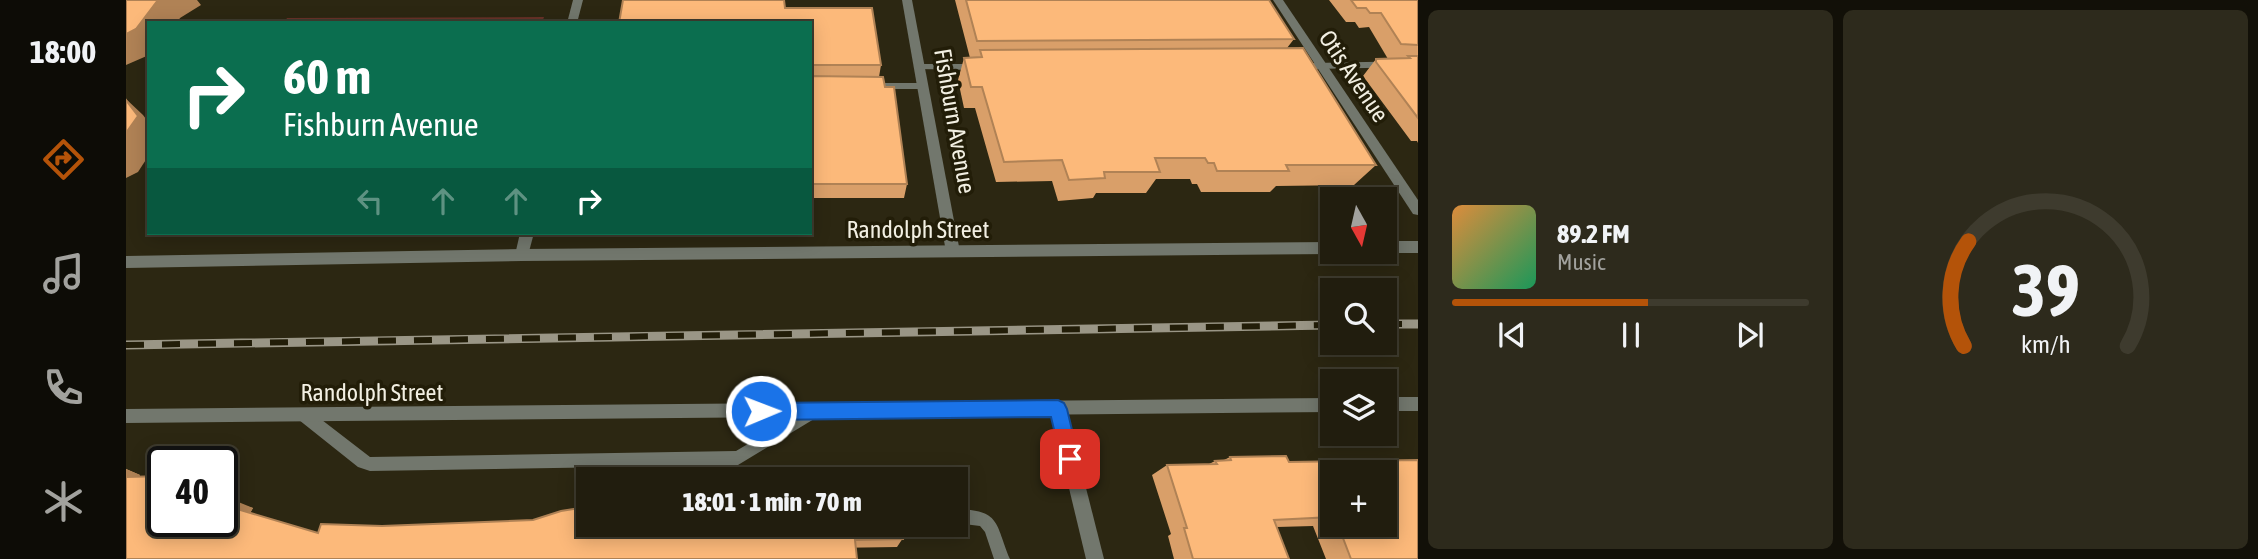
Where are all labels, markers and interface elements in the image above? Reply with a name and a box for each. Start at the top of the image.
street label: Otis Avenue [1314,25,1394,127]
text: 18:00 [30,33,96,70]
street label: Fishburn Avenue [929,46,981,196]
text: 60 m [283,48,371,104]
icon: right [168,49,259,140]
text: Fishburn Avenue [283,106,479,143]
icon: directions [39,135,88,184]
icon: left [351,182,389,220]
icon: ahead [424,182,462,220]
icon: ahead [497,182,535,220]
icon: right [570,182,608,220]
north arrow [1320,187,1396,264]
map controls [1320,187,1397,537]
street label: Randolph Street [847,216,989,243]
text: 89.2 FM [1557,219,1630,249]
text: 39 [2011,248,2080,331]
icon: music [39,249,88,298]
text: Music [1557,249,1605,275]
button: search [1320,278,1397,355]
icon: previous [1493,316,1531,354]
icon: pause [1612,316,1650,354]
icon: next [1731,316,1769,354]
text: km/h [2021,329,2070,357]
icon: phone [39,363,88,412]
button: layers [1320,369,1397,446]
position arrow [724,374,798,448]
street label: Randolph Street [301,379,443,406]
pin [1040,429,1100,489]
icon: arrive [1051,440,1089,478]
speed limit sign: 40 [147,446,238,537]
button: + [1320,460,1397,537]
icon: climate [39,477,88,526]
text: 18:01 · 1 min · 70 m [682,487,862,517]

